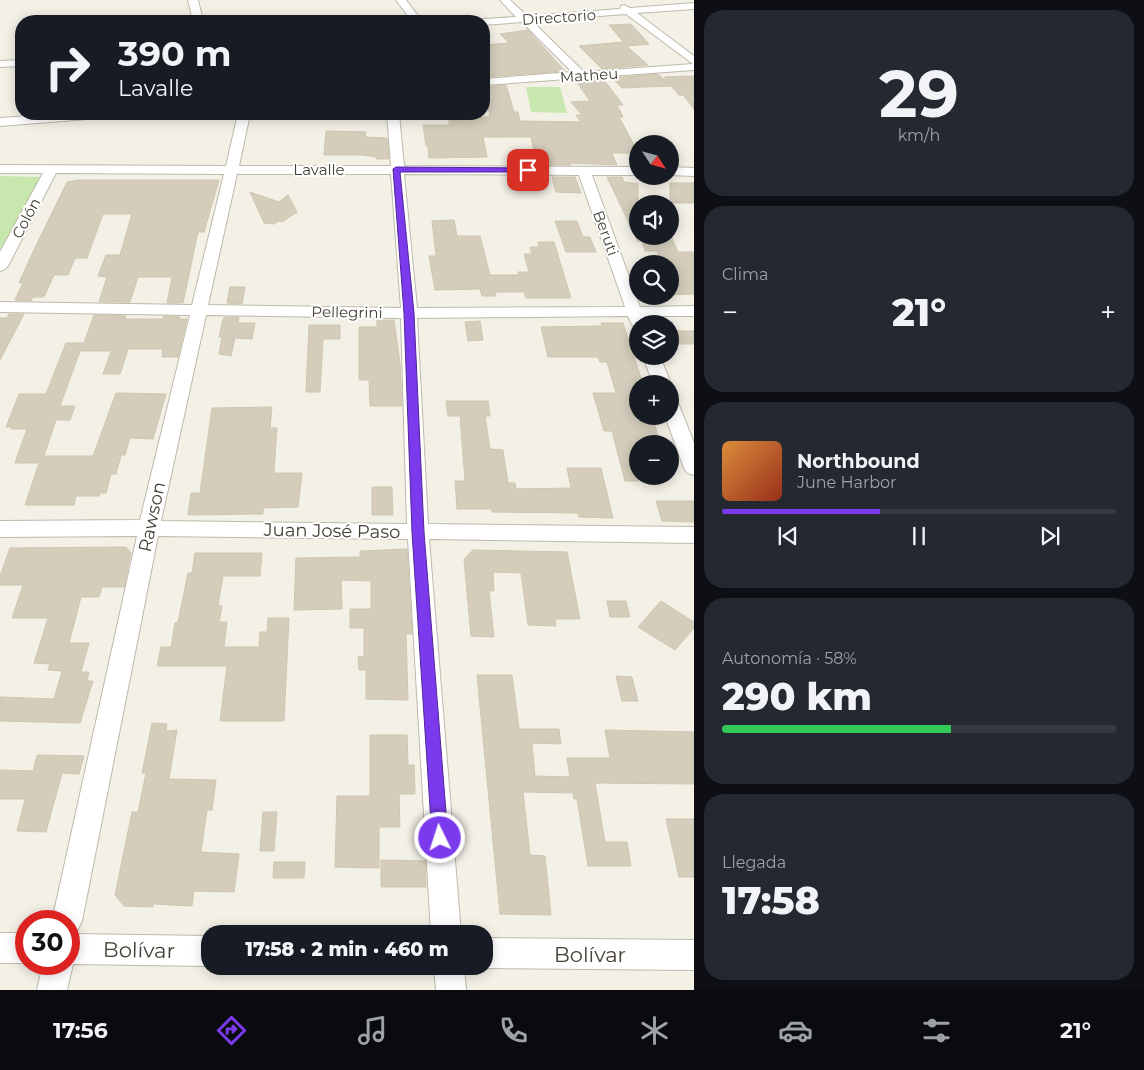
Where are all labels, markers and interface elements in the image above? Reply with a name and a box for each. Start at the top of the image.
street label: Directorio [521,5,597,29]
text: 390 m [118,32,231,75]
icon: right [35,35,100,100]
text: 29 [879,54,959,133]
street label: Matheu [559,63,619,87]
text: Lavalle [118,75,193,102]
text: km/h [898,126,940,145]
north arrow [629,135,679,185]
map controls [629,135,679,485]
pin [507,149,549,191]
icon: arrive [514,156,542,184]
street label: Lavalle [293,160,345,179]
street label: Colón [7,194,45,242]
button: sound [629,195,679,245]
street label: Beruti [589,208,623,258]
button: search [629,255,679,305]
text: Clima [722,265,768,284]
text: 21° [892,289,946,336]
text: − [722,295,738,329]
text: + [1100,295,1116,329]
street label: Pellegrini [311,302,383,322]
button: layers [629,315,679,365]
button: + [629,375,679,425]
button: − [629,435,679,485]
text: Northbound [797,450,920,473]
text: June Harbor [797,473,896,492]
street label: Rawson [134,480,170,554]
street label: Juan José Paso [262,519,401,543]
icon: previous [774,522,802,550]
icon: pause [905,522,933,550]
icon: next [1036,522,1064,550]
text: Autonomía · 58% [722,649,857,668]
text: 290 km [722,673,872,720]
position arrow [413,811,465,863]
text: Llegada [722,853,786,872]
text: 17:58 [722,877,820,924]
speed limit sign: 30 [15,910,80,975]
street label: Bolívar [103,937,175,963]
text: 17:58 · 2 min · 460 m [245,938,449,961]
street label: Bolívar [554,942,626,967]
icon: directions [214,1013,249,1048]
icon: music [355,1013,390,1048]
icon: phone [496,1013,531,1048]
icon: climate [637,1013,672,1048]
icon: car [778,1013,813,1048]
icon: filters [919,1013,954,1048]
text: 17:56 [53,1017,108,1044]
text: 21° [1060,1017,1091,1044]

